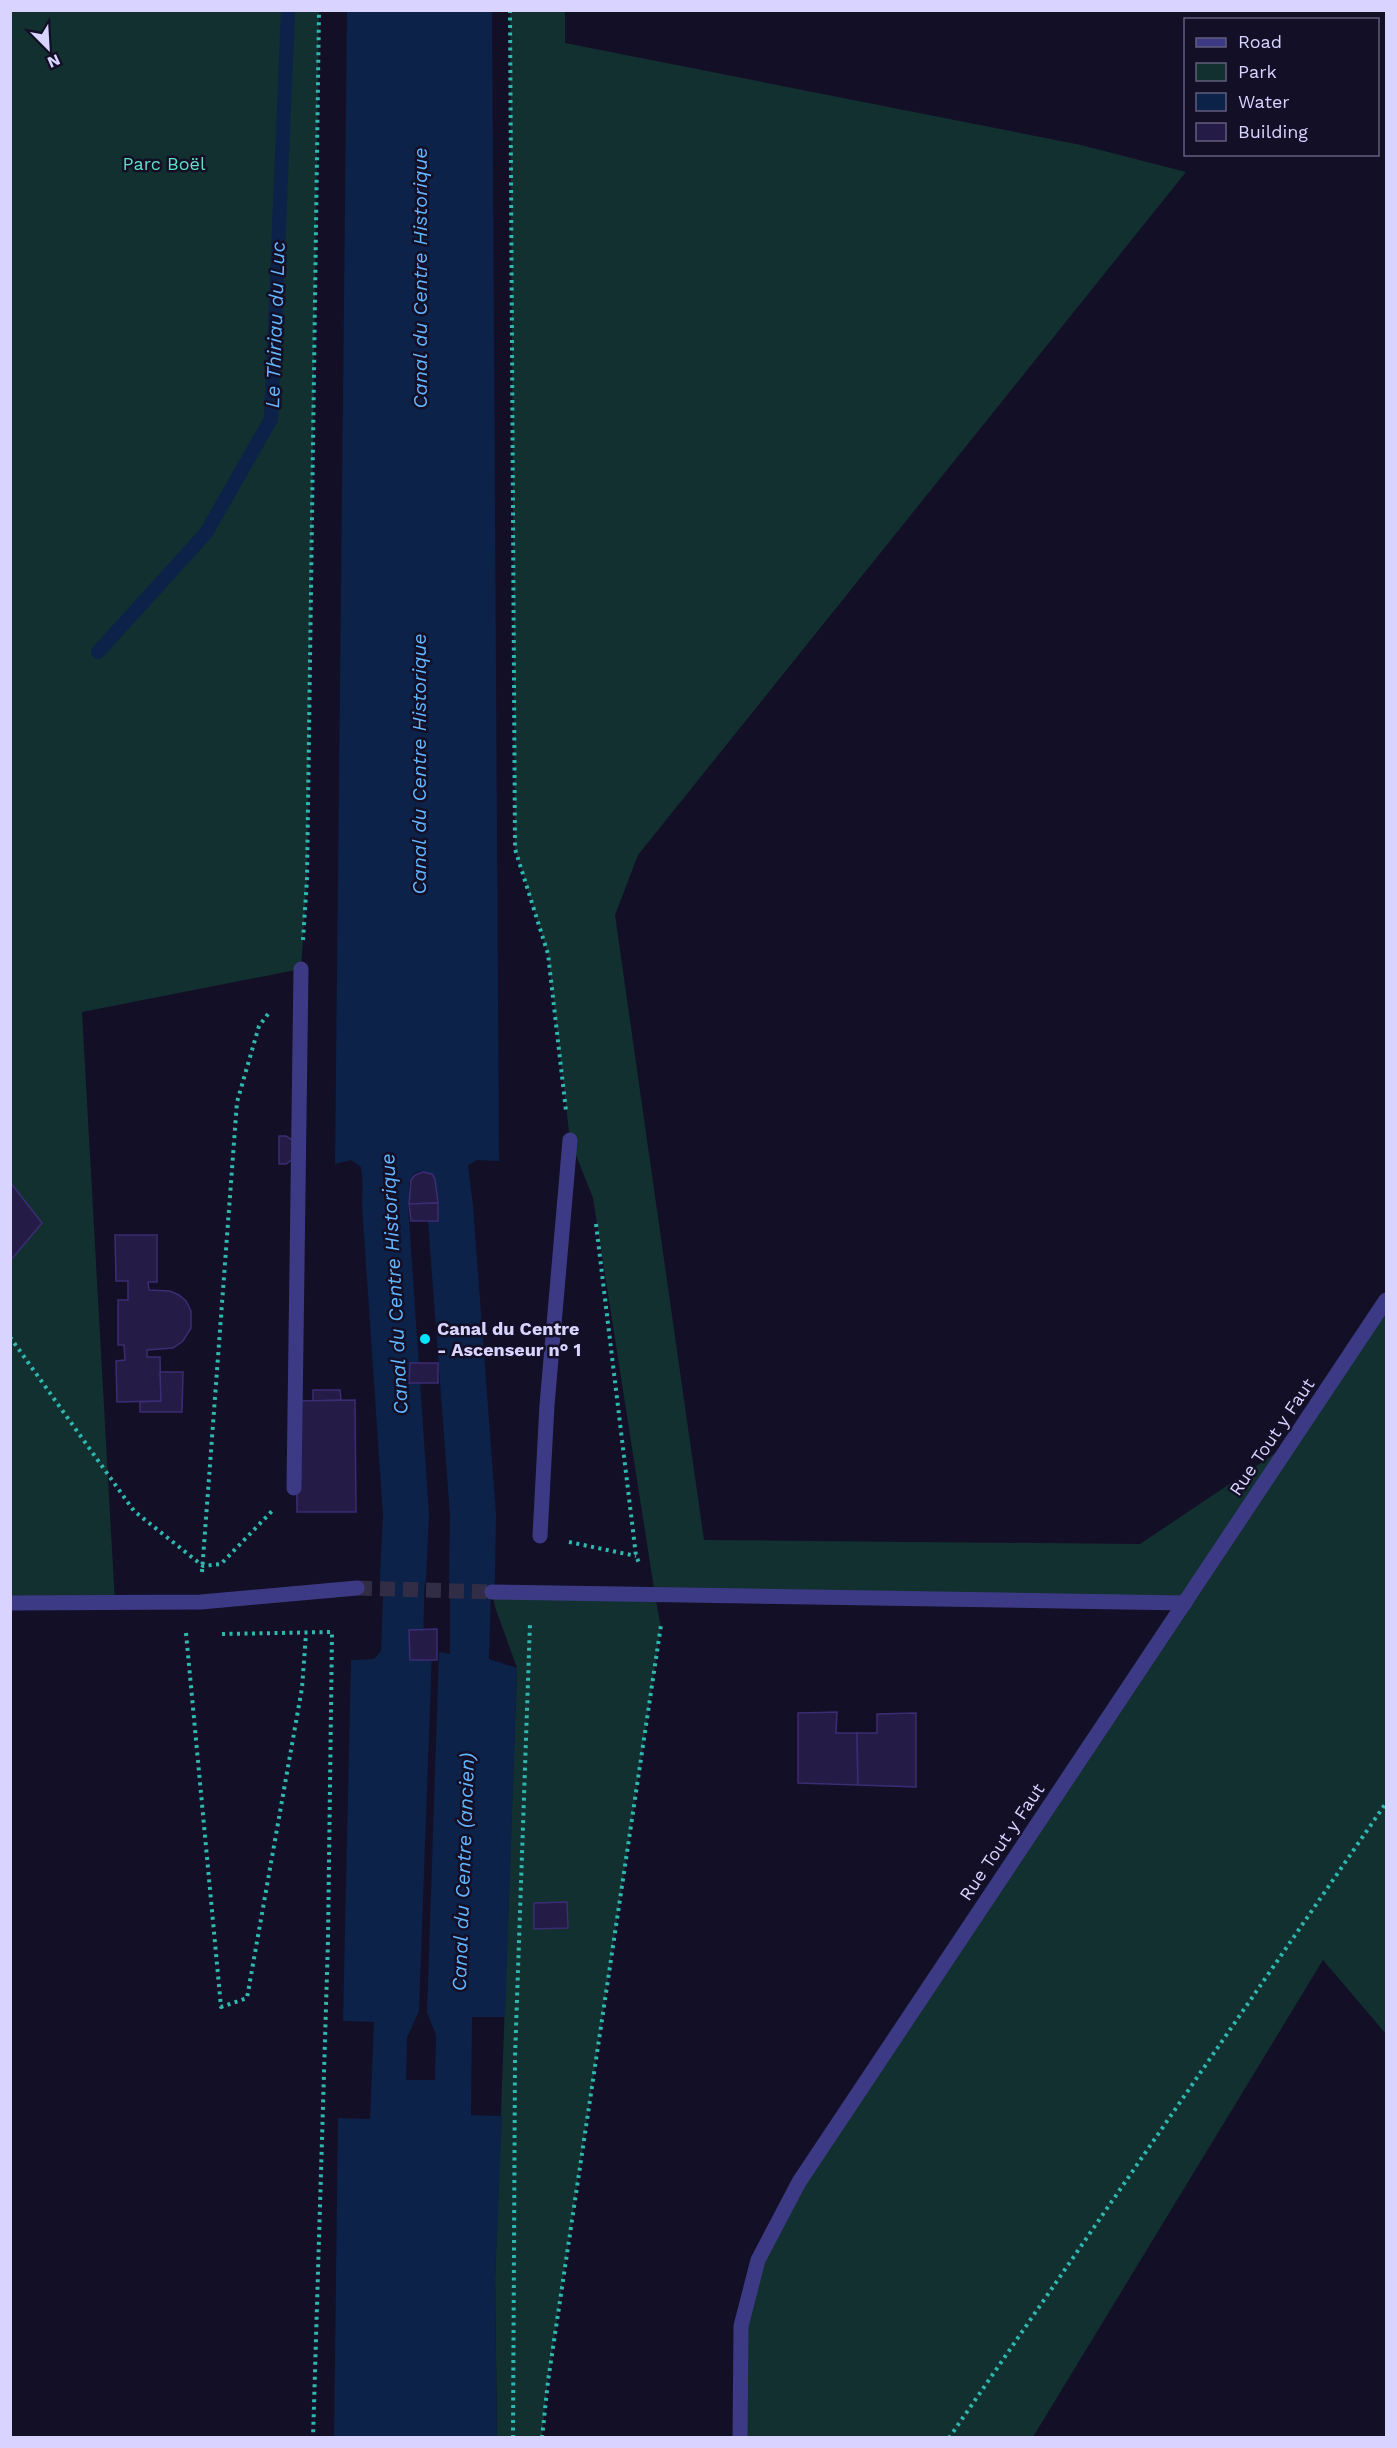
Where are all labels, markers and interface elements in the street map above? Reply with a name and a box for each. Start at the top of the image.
north arrow [18,18,78,78]
legend [1184,18,1379,156]
text: Road [1238,31,1282,52]
text: N [45,50,63,72]
text: Park [1238,61,1277,82]
text: Water [1238,91,1290,112]
text: Building [1238,121,1308,142]
water label: Canal du Centre Historique [408,147,432,409]
park label: Parc Boël [123,153,206,174]
water label: Le Thiriau du Luc [260,241,290,409]
water label: Canal du Centre Historique [407,633,431,895]
water label: Canal du Centre Historique [375,1153,413,1415]
place label: Canal du Centre - Ascenseur n° 1 [437,1318,581,1360]
marker: Canal du Centre - Ascenseur n° 1 [418,1332,432,1346]
street label: Rue Tout y Faut [1225,1374,1319,1499]
water label: Canal du Centre (ancien) [447,1752,479,1992]
street label: Rue Tout y Faut [955,1779,1049,1904]

